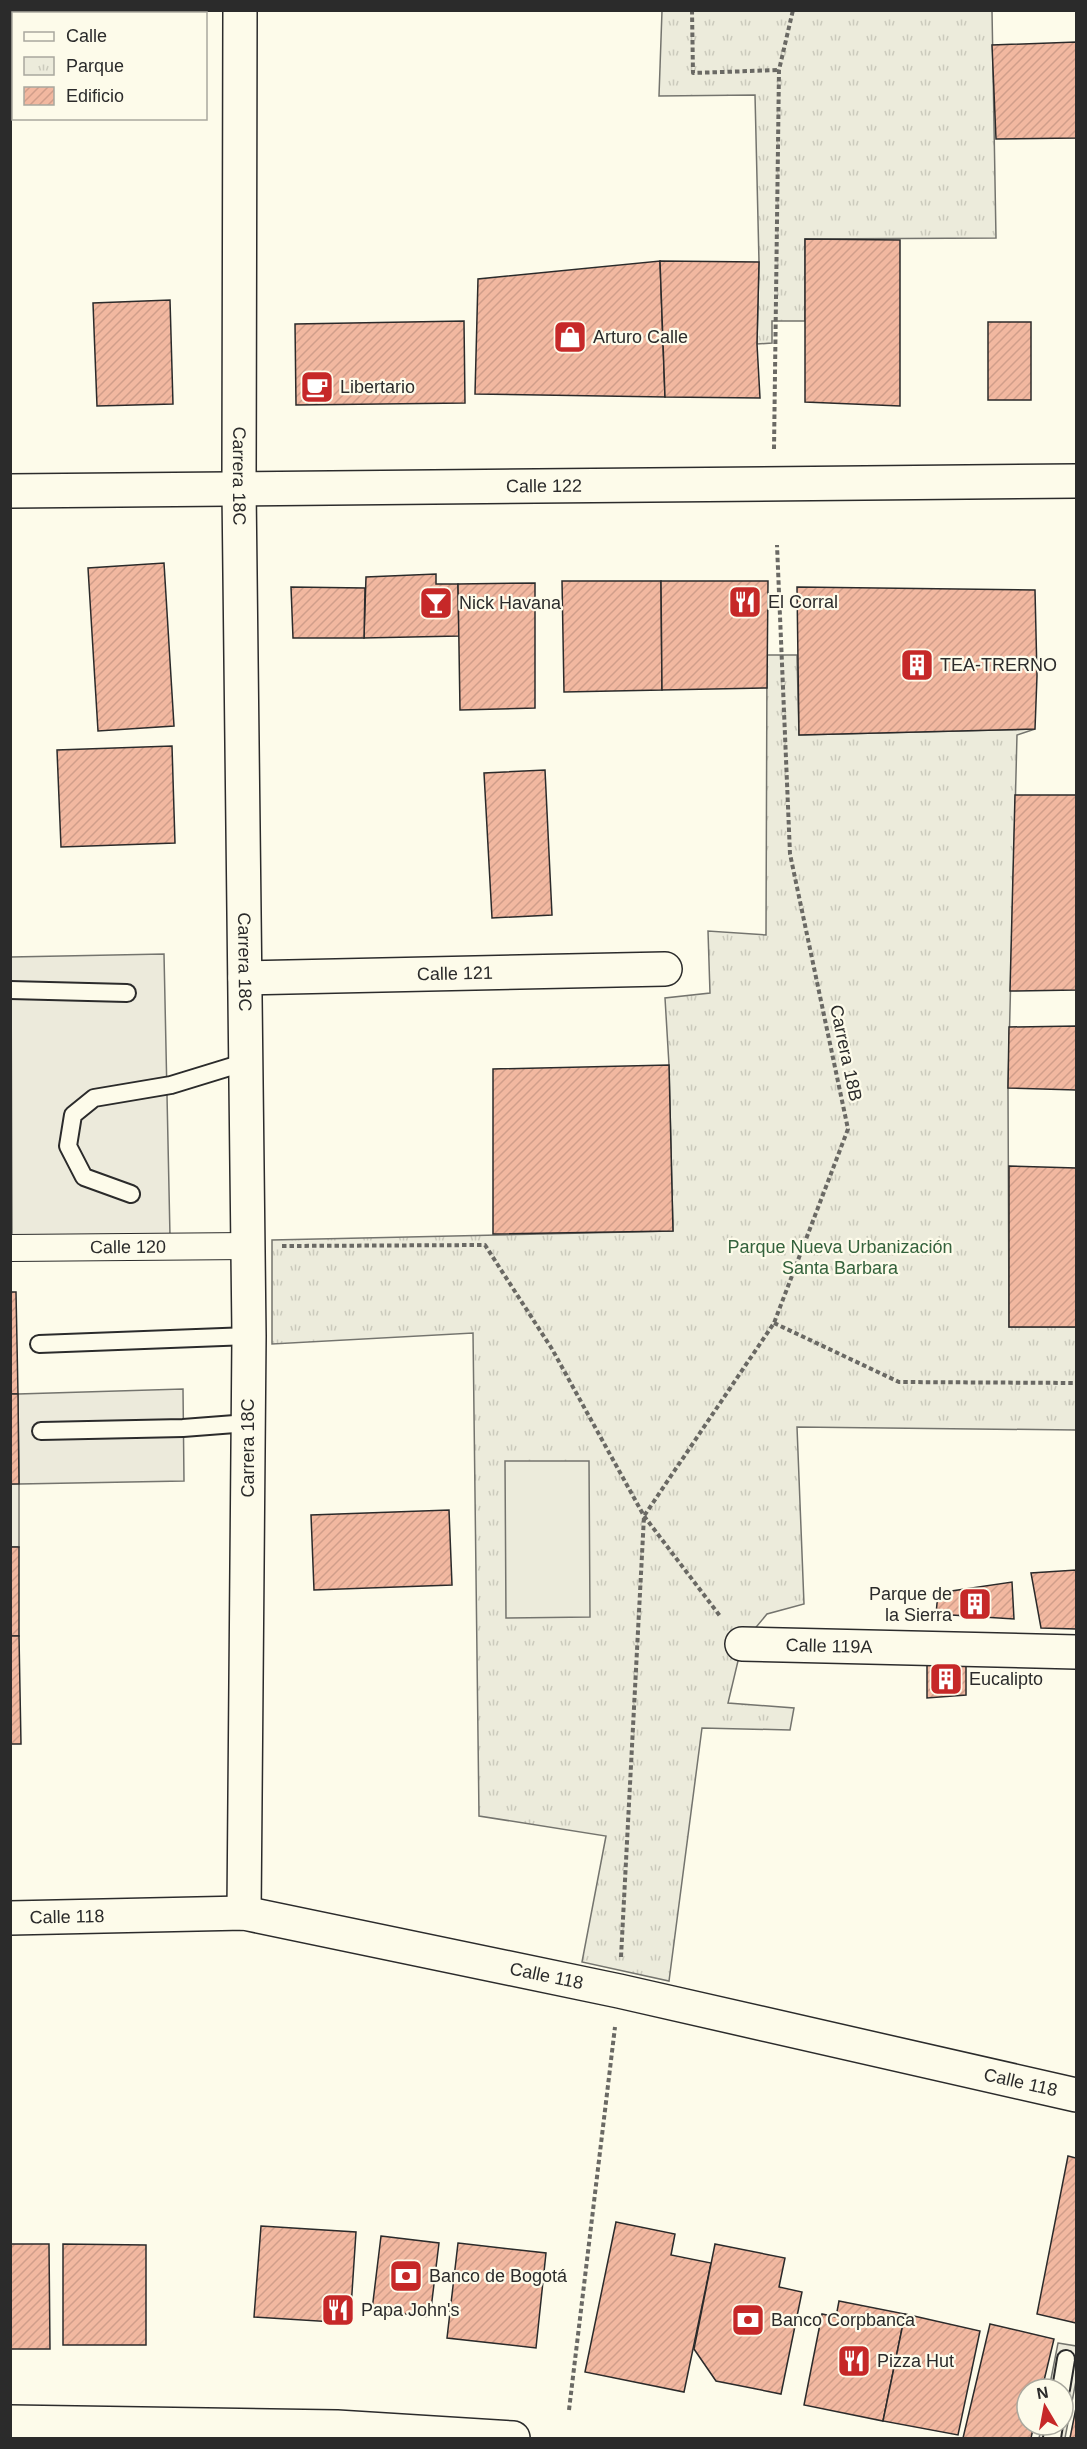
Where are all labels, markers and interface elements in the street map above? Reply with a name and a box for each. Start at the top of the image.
legend [12,12,207,120]
text: Calle [66,26,107,46]
text: Parque [66,56,124,76]
text: Edificio [66,86,124,106]
shop icon: Arturo Calle [552,319,588,355]
place label: Arturo Calle [593,327,688,347]
cafe icon: Libertario [299,369,335,405]
place label: Libertario [340,377,415,397]
street label: Carrera 18C [229,426,249,526]
street label: Calle 122 [506,476,582,496]
restaurant icon: El Corral [727,584,763,620]
bar icon: Nick Havana [418,585,454,621]
place label: El Corral [768,592,838,612]
place label: Nick Havana [459,593,562,613]
building icon: TEA-TRERNO [899,647,935,683]
place label: TEA-TRERNO [940,655,1057,675]
street label: Carrera 18C [234,912,255,1012]
street label: Calle 121 [417,963,493,984]
street label: Carrera 18B [826,1003,866,1103]
street label: Calle 120 [90,1237,166,1257]
park label: Parque Nueva Urbanización Santa Barbara [727,1237,953,1278]
street label: Carrera 18C [238,1398,258,1498]
place label: Parque de la Sierra [869,1584,953,1625]
building icon: Parque de la Sierra [957,1586,993,1622]
street label: Calle 119A [785,1635,873,1657]
building icon: Eucalipto [928,1661,964,1697]
place label: Eucalipto [969,1669,1043,1689]
street label: Calle 118 [29,1906,105,1928]
street label: Calle 118 [508,1959,585,1993]
street label: Calle 118 [982,2064,1059,2100]
bank icon: Banco de Bogotá [388,2258,424,2294]
place label: Banco de Bogotá [429,2266,568,2286]
restaurant icon: Papa John's [320,2292,356,2328]
place label: Papa John's [361,2300,460,2320]
bank icon: Banco Corpbanca [730,2302,766,2338]
place label: Banco Corpbanca [771,2310,916,2330]
restaurant icon: Pizza Hut [836,2343,872,2379]
place label: Pizza Hut [877,2351,954,2371]
north arrow [1015,2377,1075,2437]
text: N [1035,2383,1050,2402]

